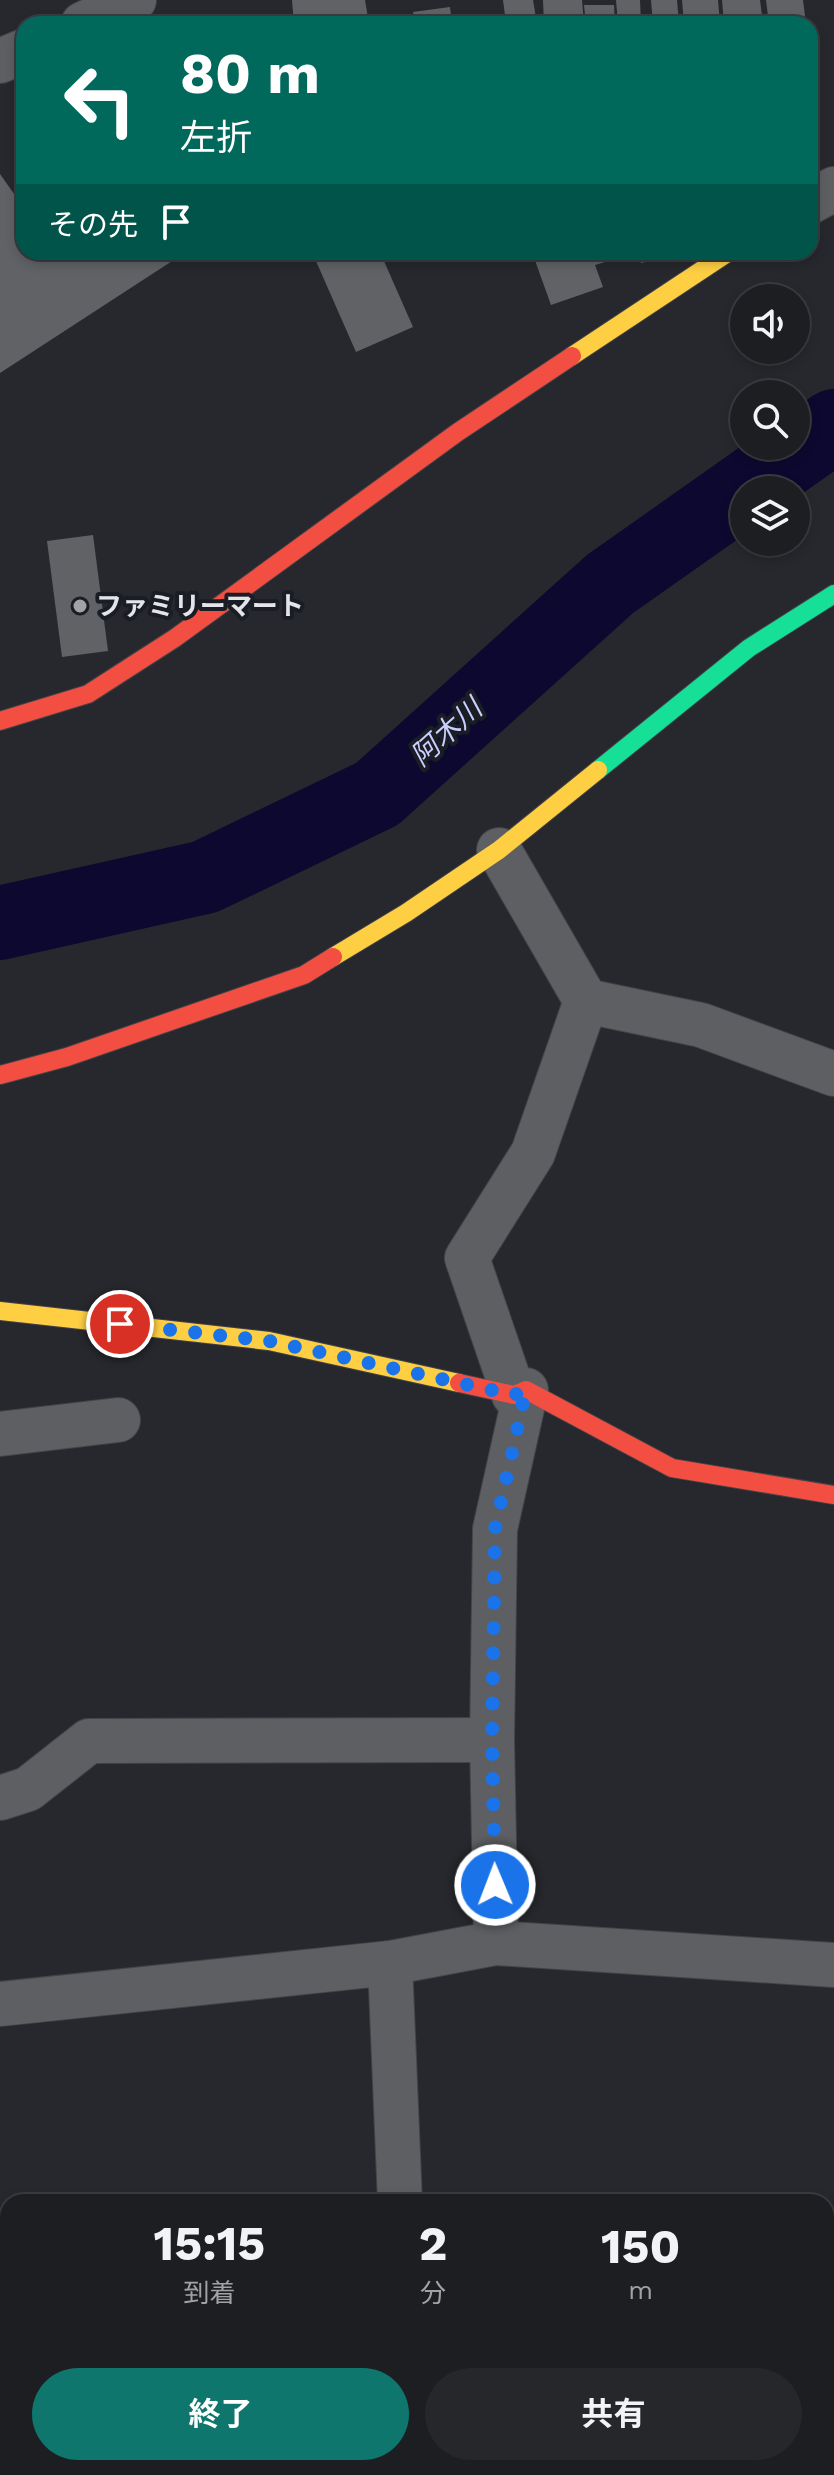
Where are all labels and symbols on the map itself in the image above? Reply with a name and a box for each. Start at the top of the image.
place label: ファミリーマート [96,591,304,621]
marker: ファミリーマート [71,597,89,615]
water label: 阿木川 [404,690,491,773]
pin [86,1290,154,1358]
position arrow [453,1843,537,1927]

